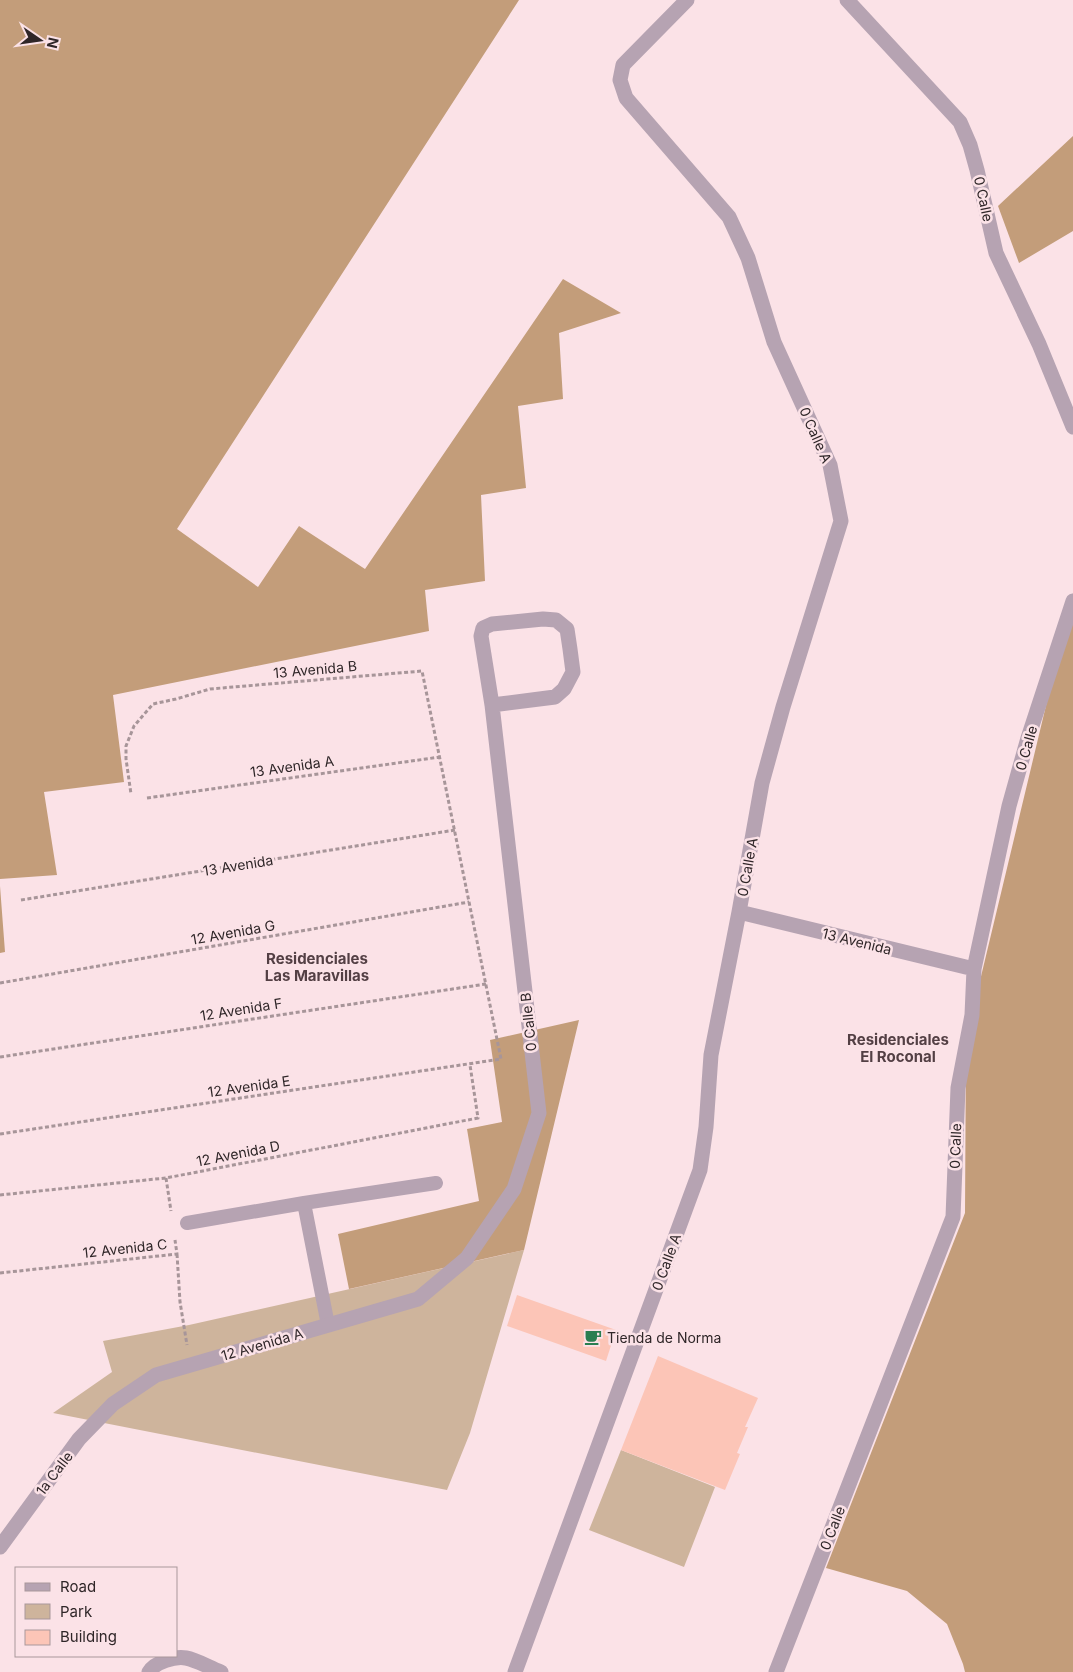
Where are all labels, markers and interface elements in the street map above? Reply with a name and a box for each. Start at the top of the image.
north arrow [15,15,65,65]
text: N [44,36,63,50]
street label: 0 Calle [971,175,997,223]
street label: 0 Calle A [796,404,836,466]
street label: 13 Avenida B [272,657,358,681]
street label: 0 Calle [1012,724,1040,772]
street label: 13 Avenida A [249,752,335,780]
street label: 0 Calle A [733,836,761,898]
street label: 13 Avenida [202,851,274,879]
street label: 12 Avenida G [190,916,276,948]
street label: 13 Avenida [821,924,893,958]
district label: Residenciales Las Maravillas [265,949,369,985]
street label: 0 Calle B [516,992,540,1052]
street label: 12 Avenida F [199,994,283,1024]
district label: Residenciales El Roconal [847,1030,949,1066]
street label: 12 Avenida E [207,1072,291,1100]
street label: 0 Calle [946,1123,964,1169]
street label: 12 Avenida D [195,1137,281,1169]
street label: 0 Calle A [648,1231,684,1293]
street label: 12 Avenida C [82,1235,168,1261]
street label: 12 Avenida A [219,1324,305,1364]
cafe icon: Tienda de Norma [583,1327,603,1347]
place label: Tienda de Norma [607,1329,721,1346]
street label: 1a Calle [32,1448,76,1498]
street label: 0 Calle [816,1504,848,1552]
legend [15,1567,178,1657]
text: Road [60,1577,96,1596]
text: Park [60,1602,93,1621]
text: Building [60,1627,117,1646]

